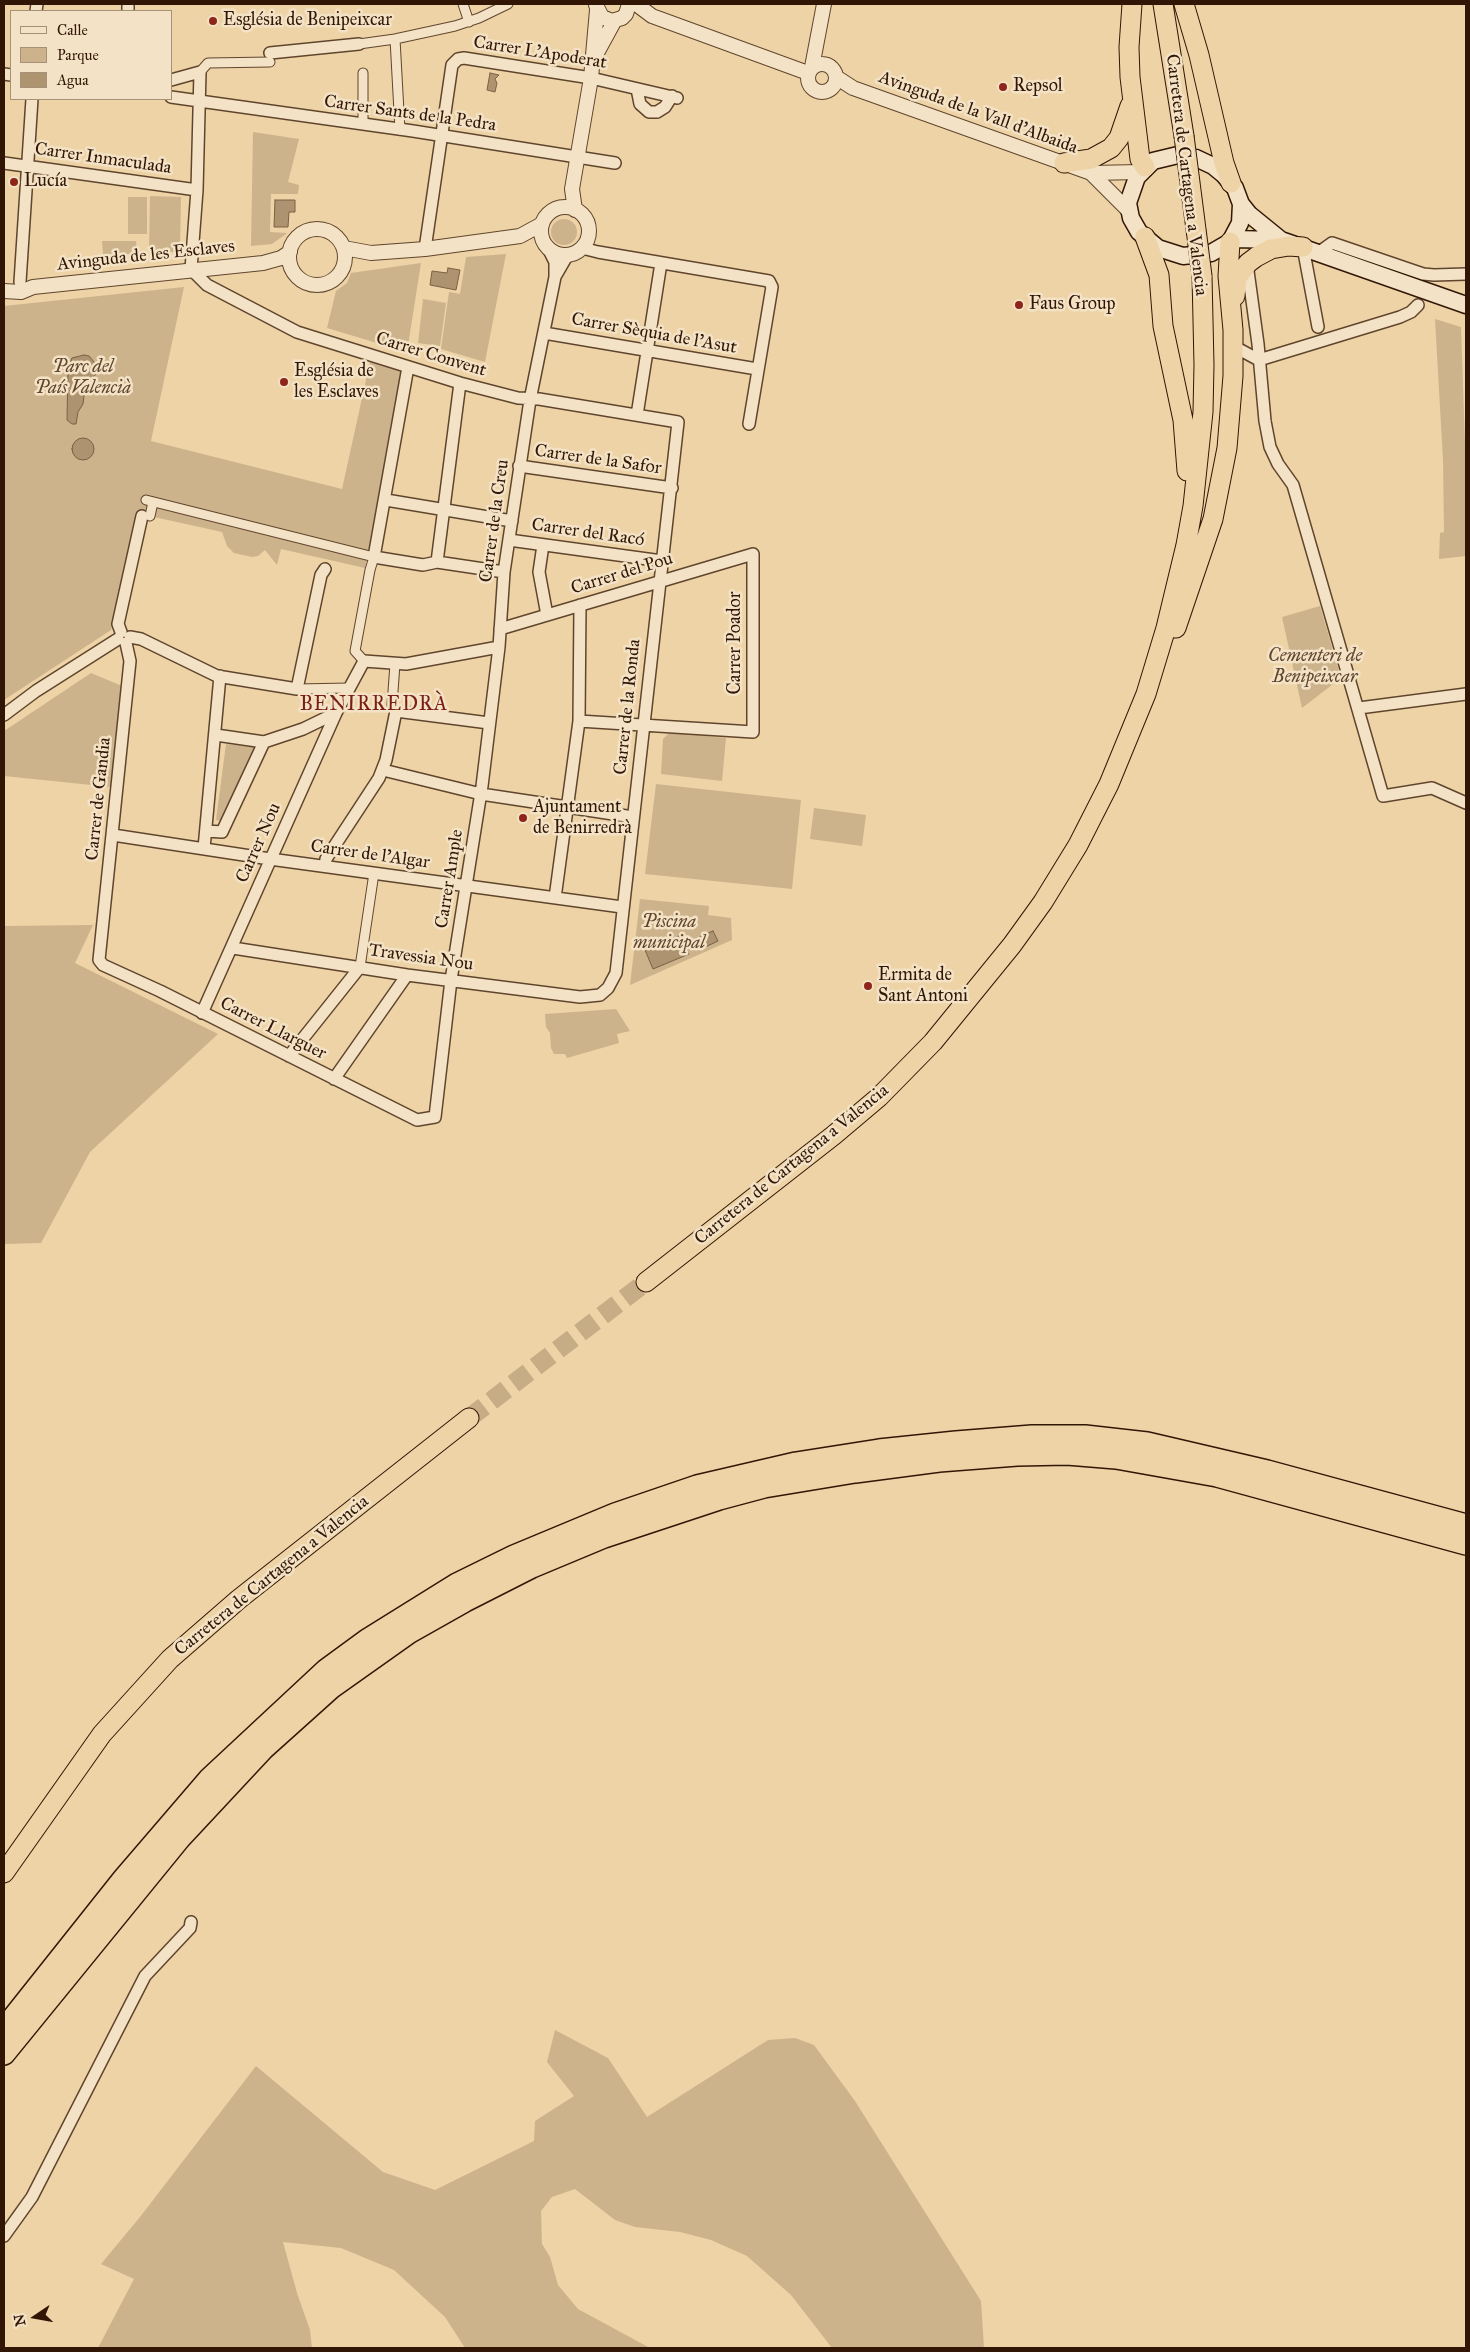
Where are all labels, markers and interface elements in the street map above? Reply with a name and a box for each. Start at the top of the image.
legend [10,10,172,100]
place label: Església de Benipeixcar [223,10,392,32]
marker: Església de Benipeixcar [207,15,219,27]
text: Calle [57,21,88,39]
street label: Carrer L'Apoderat [472,32,608,74]
text: Parque [57,46,99,64]
street label: Carretera de Cartagena a Valencia [1160,53,1212,297]
street label: Avinguda de la Vall d'Albaida [876,67,1080,159]
text: Agua [57,71,89,89]
place label: Repsol [1013,76,1063,98]
marker: Repsol [997,81,1009,93]
street label: Carrer Sants de la Pedra [323,91,497,137]
street label: Carrer Inmaculada [33,139,173,179]
place label: Lucía [24,171,67,193]
marker: Lucía [8,176,20,188]
street label: Avinguda de les Esclaves [56,236,236,276]
place label: Faus Group [1029,294,1116,316]
marker: Faus Group [1013,299,1025,311]
street label: Carrer Sèquia de l'Asut [570,309,738,359]
street label: Carrer Convent [373,328,489,382]
park label: Parc del País Valencià [35,357,131,399]
place label: Església de les Esclaves [294,361,379,404]
marker: Església de les Esclaves [278,376,290,388]
street label: Carrer de la Safor [533,440,663,480]
street label: Carrer de la Creu [476,458,514,584]
street label: Carrer del Racó [530,514,646,552]
street label: Carrer del Pou [568,548,676,600]
street label: Carrer Poador [725,592,747,694]
street label: Carrer de la Ronda [610,638,646,776]
park label: Cementeri de Benipeixcar [1268,646,1362,689]
district label: BENIRREDRÀ [298,693,450,717]
street label: Carrer de Gandia [82,736,116,862]
place label: Ajuntament de Benirredrà [533,797,632,840]
street label: Carrer Nou [232,800,286,886]
marker: Ajuntament de Benirredrà [517,812,529,824]
street label: Carrer Ample [432,828,468,930]
street label: Carrer de l'Algar [309,836,431,874]
park label: Piscina municipal [633,912,705,954]
street label: Travessia Nou [367,940,475,976]
place label: Ermita de Sant Antoni [878,965,968,1008]
marker: Ermita de Sant Antoni [862,980,874,992]
street label: Carrer Llarguer [216,993,330,1065]
street label: Carretera de Cartagena a Valencia [691,1080,893,1250]
street label: Carretera de Cartagena a Valencia [171,1491,373,1661]
north arrow [10,2292,60,2342]
text: N [10,2313,29,2328]

